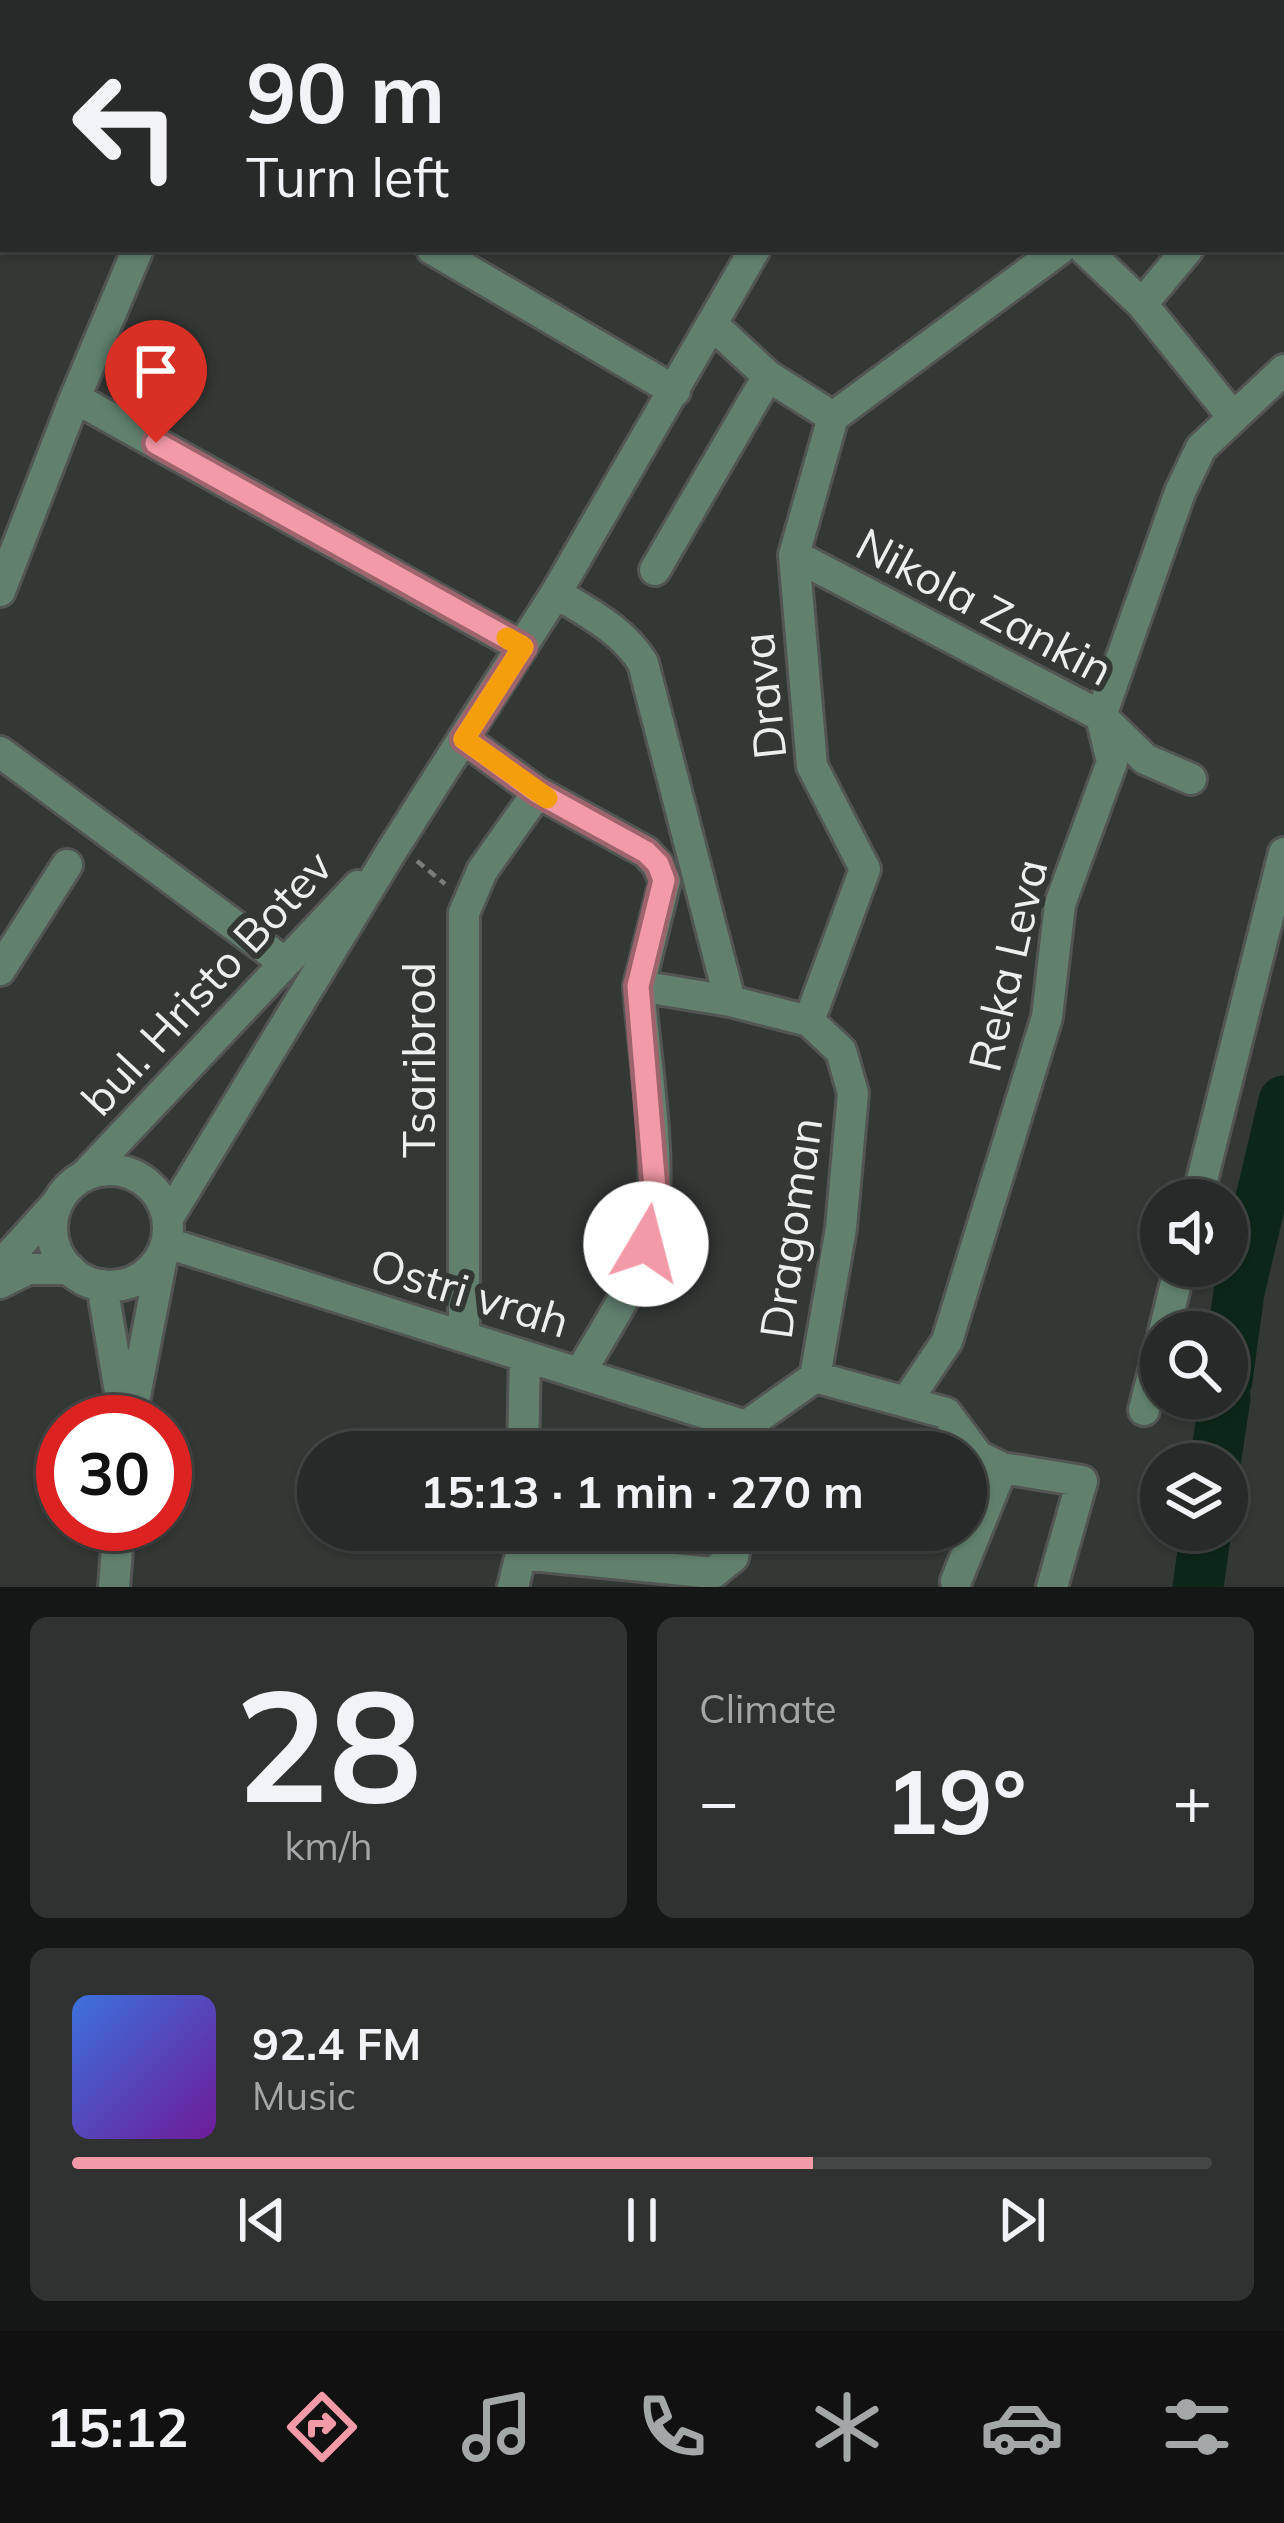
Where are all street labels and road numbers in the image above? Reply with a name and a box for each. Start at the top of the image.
street label: Nikola Zankin [847,515,1123,697]
street label: Drava [729,630,797,762]
street label: bul. Hristo Botev [69,838,343,1126]
street label: Reka Leva [955,854,1059,1076]
street label: Tsaribrod [390,962,446,1158]
street label: Dragoman [747,1114,833,1342]
street label: Ostri vrah [364,1235,576,1349]

